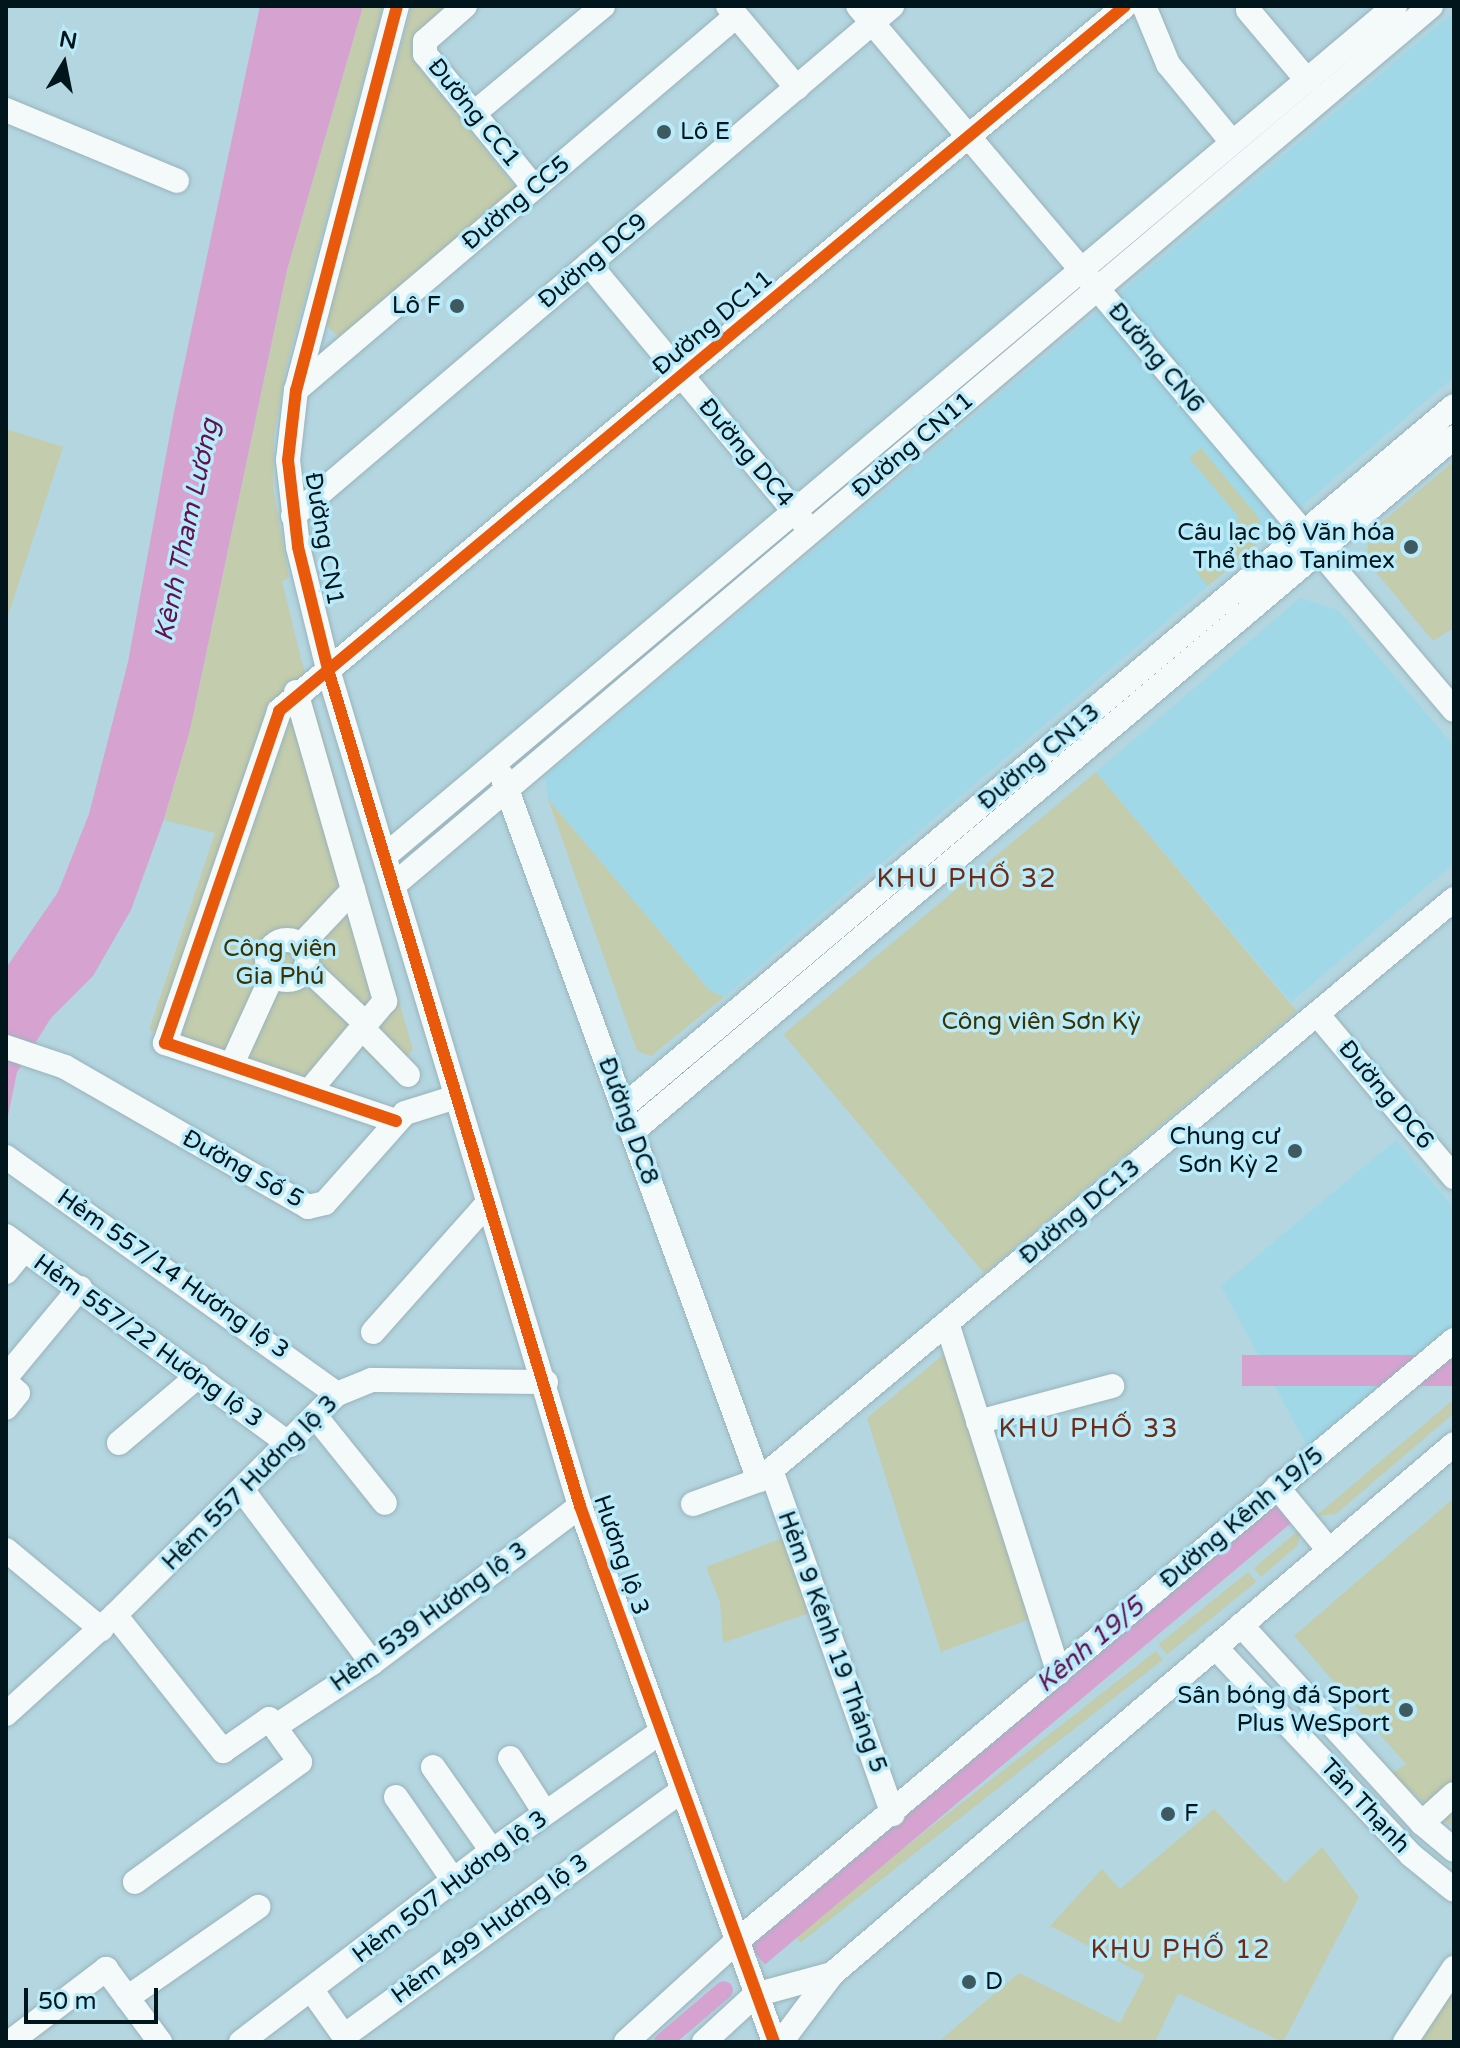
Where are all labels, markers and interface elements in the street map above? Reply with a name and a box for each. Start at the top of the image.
north arrow [24,24,104,104]
text: N [57,26,79,55]
street label: Đường CC1 [421,53,527,173]
place label: Lô E [680,118,730,146]
marker: Lô E [655,123,673,141]
street label: Đường CC5 [456,150,576,256]
street label: Đường DC9 [533,207,653,315]
street label: Đường DC11 [647,264,779,382]
place label: Lô F [392,292,441,320]
marker: Lô F [448,297,466,315]
street label: Đường CN6 [1102,297,1210,419]
street label: Đường CN11 [846,386,980,504]
street label: Đường DC4 [692,393,800,513]
water label: Kênh Tham Lương [148,416,226,644]
street label: Đường CN1 [298,470,350,608]
place label: Câu lạc bộ Văn hóa Thể thao Tanimex [1177,519,1395,575]
marker: Câu lạc bộ Văn hóa Thể thao Tanimex [1402,538,1420,556]
street label: Đường CN13 [972,698,1106,816]
district label: KHU PHỐ 32 [876,863,1058,895]
park label: Công viên Gia Phú [223,935,337,991]
park label: Công viên Sơn Kỳ [941,1008,1141,1036]
street label: Đường DC6 [1332,1035,1440,1155]
street label: Đường DC8 [592,1054,664,1188]
place label: Chung cư Sơn Kỳ 2 [1170,1123,1279,1179]
street label: Đường Số 5 [177,1124,309,1214]
marker: Chung cư Sơn Kỳ 2 [1286,1142,1304,1160]
street label: Đường DC13 [1014,1153,1146,1271]
street label: Hẻm 557/14 Hương lộ 3 [52,1183,294,1365]
street label: Hẻm 557/22 Hương lộ 3 [28,1248,268,1434]
street label: Hẻm 557 Hương lộ 3 [156,1389,344,1577]
district label: KHU PHỐ 33 [998,1413,1180,1445]
street label: Đường Kênh 19/5 [1154,1441,1330,1595]
street label: Hương lộ 3 [587,1491,655,1619]
street label: Hẻm 9 Kênh 19 Tháng 5 [771,1507,893,1777]
street label: Hẻm 539 Hương lộ 3 [325,1536,533,1698]
water label: Kênh 19/5 [1030,1591,1150,1699]
place label: Sân bóng đá Sport Plus WeSport [1177,1682,1390,1738]
marker: Sân bóng đá Sport Plus WeSport [1397,1701,1415,1719]
street label: Tân Thạnh [1314,1753,1416,1859]
place label: F [1184,1800,1199,1828]
street label: Hẻm 507 Hương lộ 3 [347,1804,553,1970]
marker: F [1159,1805,1177,1823]
street label: Hẻm 499 Hương lộ 3 [386,1848,594,2010]
district label: KHU PHỐ 12 [1090,1934,1272,1966]
place label: D [985,1968,1003,1996]
scale bar [28,1972,162,2022]
marker: D [960,1973,978,1991]
text: 50 m [38,1987,96,2016]

